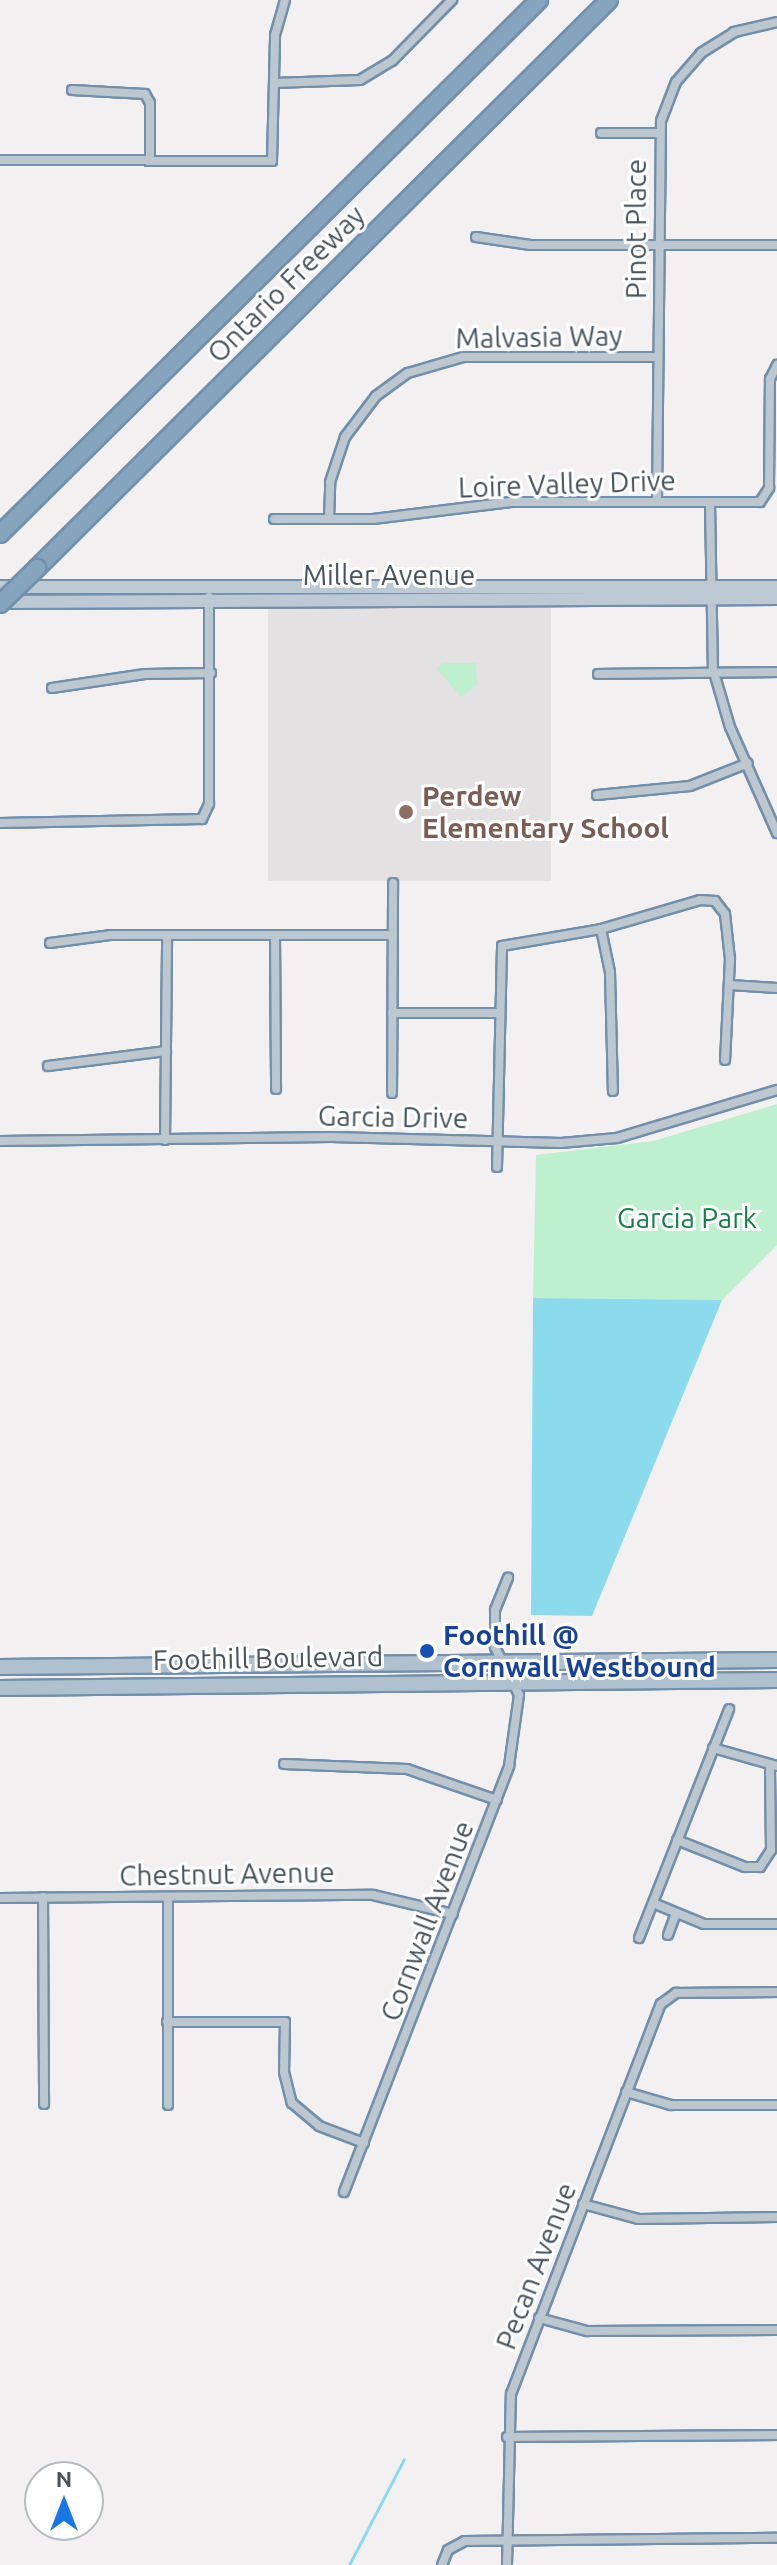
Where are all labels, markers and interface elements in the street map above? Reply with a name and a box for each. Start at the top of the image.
street label: Pinot Place [619,159,653,299]
street label: Ontario Freeway [200,198,372,370]
street label: Malvasia Way [455,319,623,355]
street label: Loire Valley Drive [458,463,676,505]
street label: Miller Avenue [303,558,475,592]
place label: Perdew Elementary School [422,779,669,845]
marker: Perdew Elementary School [397,803,415,821]
street label: Garcia Drive [318,1099,468,1135]
park label: Garcia Park [617,1201,757,1235]
place label: Foothill @ Cornwall Westbound [443,1618,716,1684]
street label: Foothill Boulevard [153,1639,383,1677]
marker: Foothill @ Cornwall Westbound [418,1642,436,1660]
street label: Cornwall Avenue [373,1816,481,2026]
street label: Chestnut Avenue [119,1855,335,1893]
street label: Pecan Avenue [489,2178,583,2354]
north arrow [24,2461,104,2541]
text: N [56,2466,72,2491]

